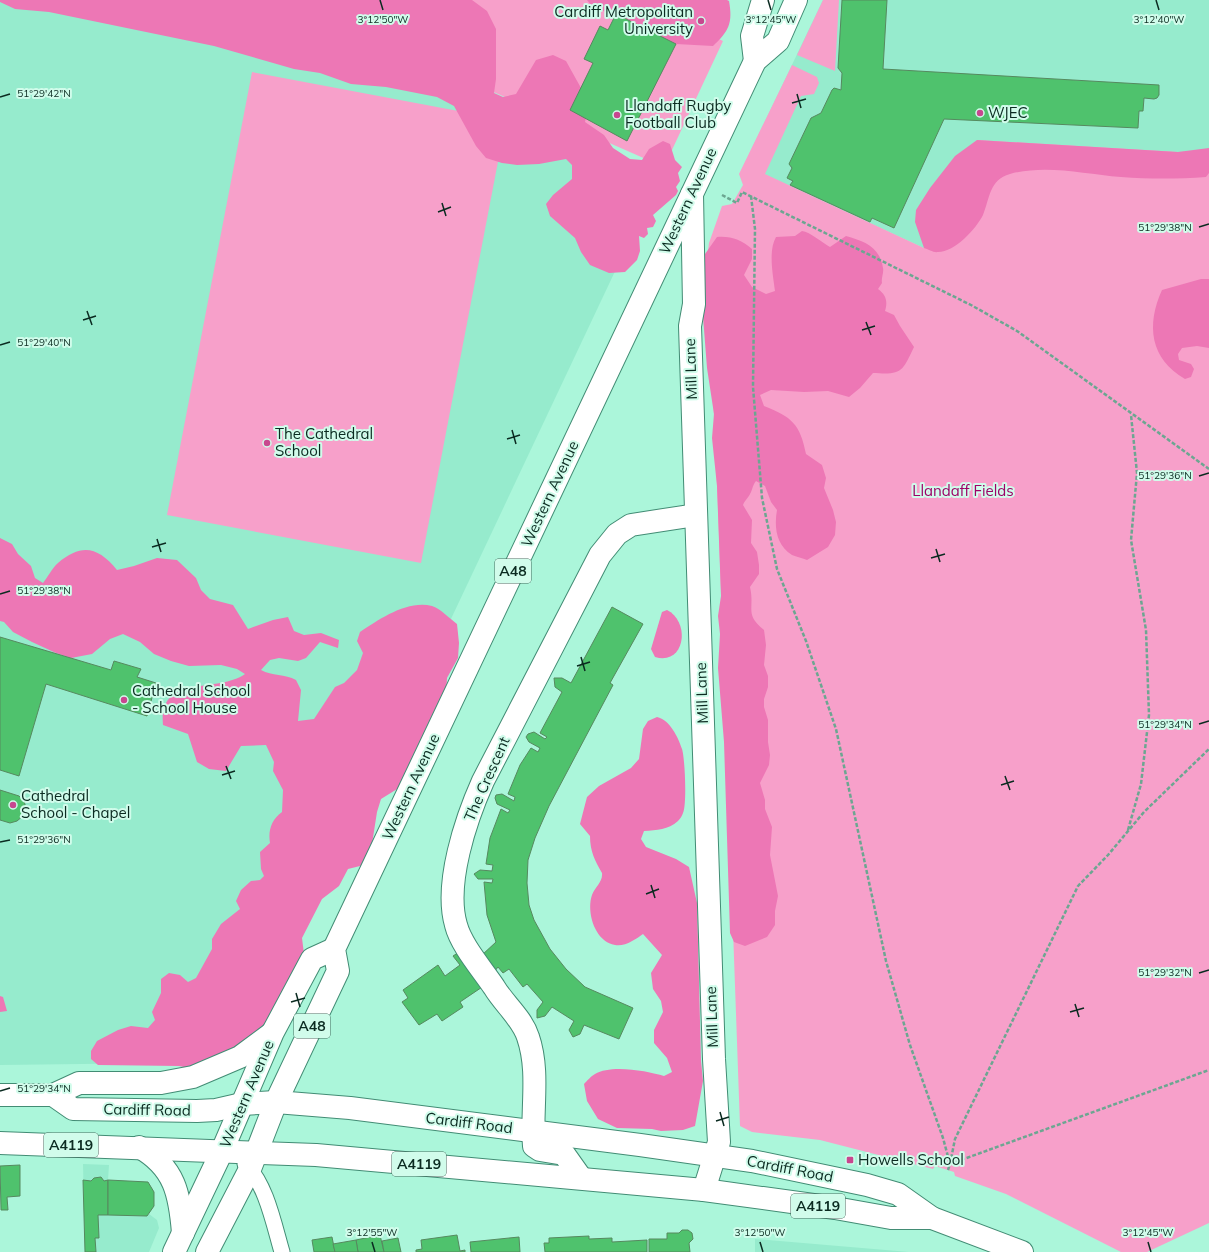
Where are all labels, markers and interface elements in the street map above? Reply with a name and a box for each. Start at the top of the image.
place label: Cardiff Metropolitan University [554,2,693,38]
text: 3°12'50"W [358,13,408,26]
text: 3°12'45"W [746,13,796,26]
text: 3°12'40"W [1134,13,1184,26]
marker: Cardiff Metropolitan University [696,16,706,26]
text: 51°29'42"N [17,87,71,100]
place label: Llandaff Rugby Football Club [625,96,731,132]
place label: WJEC [988,103,1028,122]
marker: WJEC [975,108,985,118]
marker: Llandaff Rugby Football Club [612,110,622,120]
street label: Western Avenue [655,145,720,257]
text: 51°29'38"N [1138,221,1192,234]
text: 51°29'40"N [17,336,71,349]
street label: Mill Lane [680,338,701,400]
place label: The Cathedral School [275,424,373,460]
marker: The Cathedral School [262,438,272,448]
street label: Western Avenue [517,438,582,550]
text: 51°29'36"N [1138,469,1192,482]
park label: Llandaff Fields [912,481,1014,500]
road number: A48 [495,559,531,583]
text: 51°29'38"N [17,584,71,597]
street label: Mill Lane [691,662,712,724]
place label: Cathedral School - School House [132,681,250,717]
marker: Cathedral School - School House [119,695,129,705]
text: 51°29'34"N [1138,718,1192,731]
street label: Western Avenue [378,731,443,843]
street label: The Crescent [459,734,514,824]
place label: Cathedral School - Chapel [21,786,130,822]
marker: Cathedral School - Chapel [8,800,18,810]
text: 51°29'36"N [17,833,71,846]
text: 51°29'32"N [1138,966,1192,979]
street label: Mill Lane [701,986,722,1048]
road number: A48 [294,1014,330,1038]
street label: Western Avenue [215,1037,278,1150]
text: 51°29'34"N [17,1082,71,1095]
street label: Cardiff Road [103,1099,191,1120]
street label: Cardiff Road [424,1108,514,1137]
road number: A4119 [44,1133,98,1157]
place label: Howells School [858,1150,964,1169]
street label: Cardiff Road [745,1151,835,1186]
road number: A4119 [392,1152,446,1176]
marker: Howells School [845,1155,855,1165]
road number: A4119 [791,1194,845,1218]
text: 3°12'55"W [347,1226,397,1239]
text: 3°12'50"W [735,1226,785,1239]
text: 3°12'45"W [1123,1226,1173,1239]

